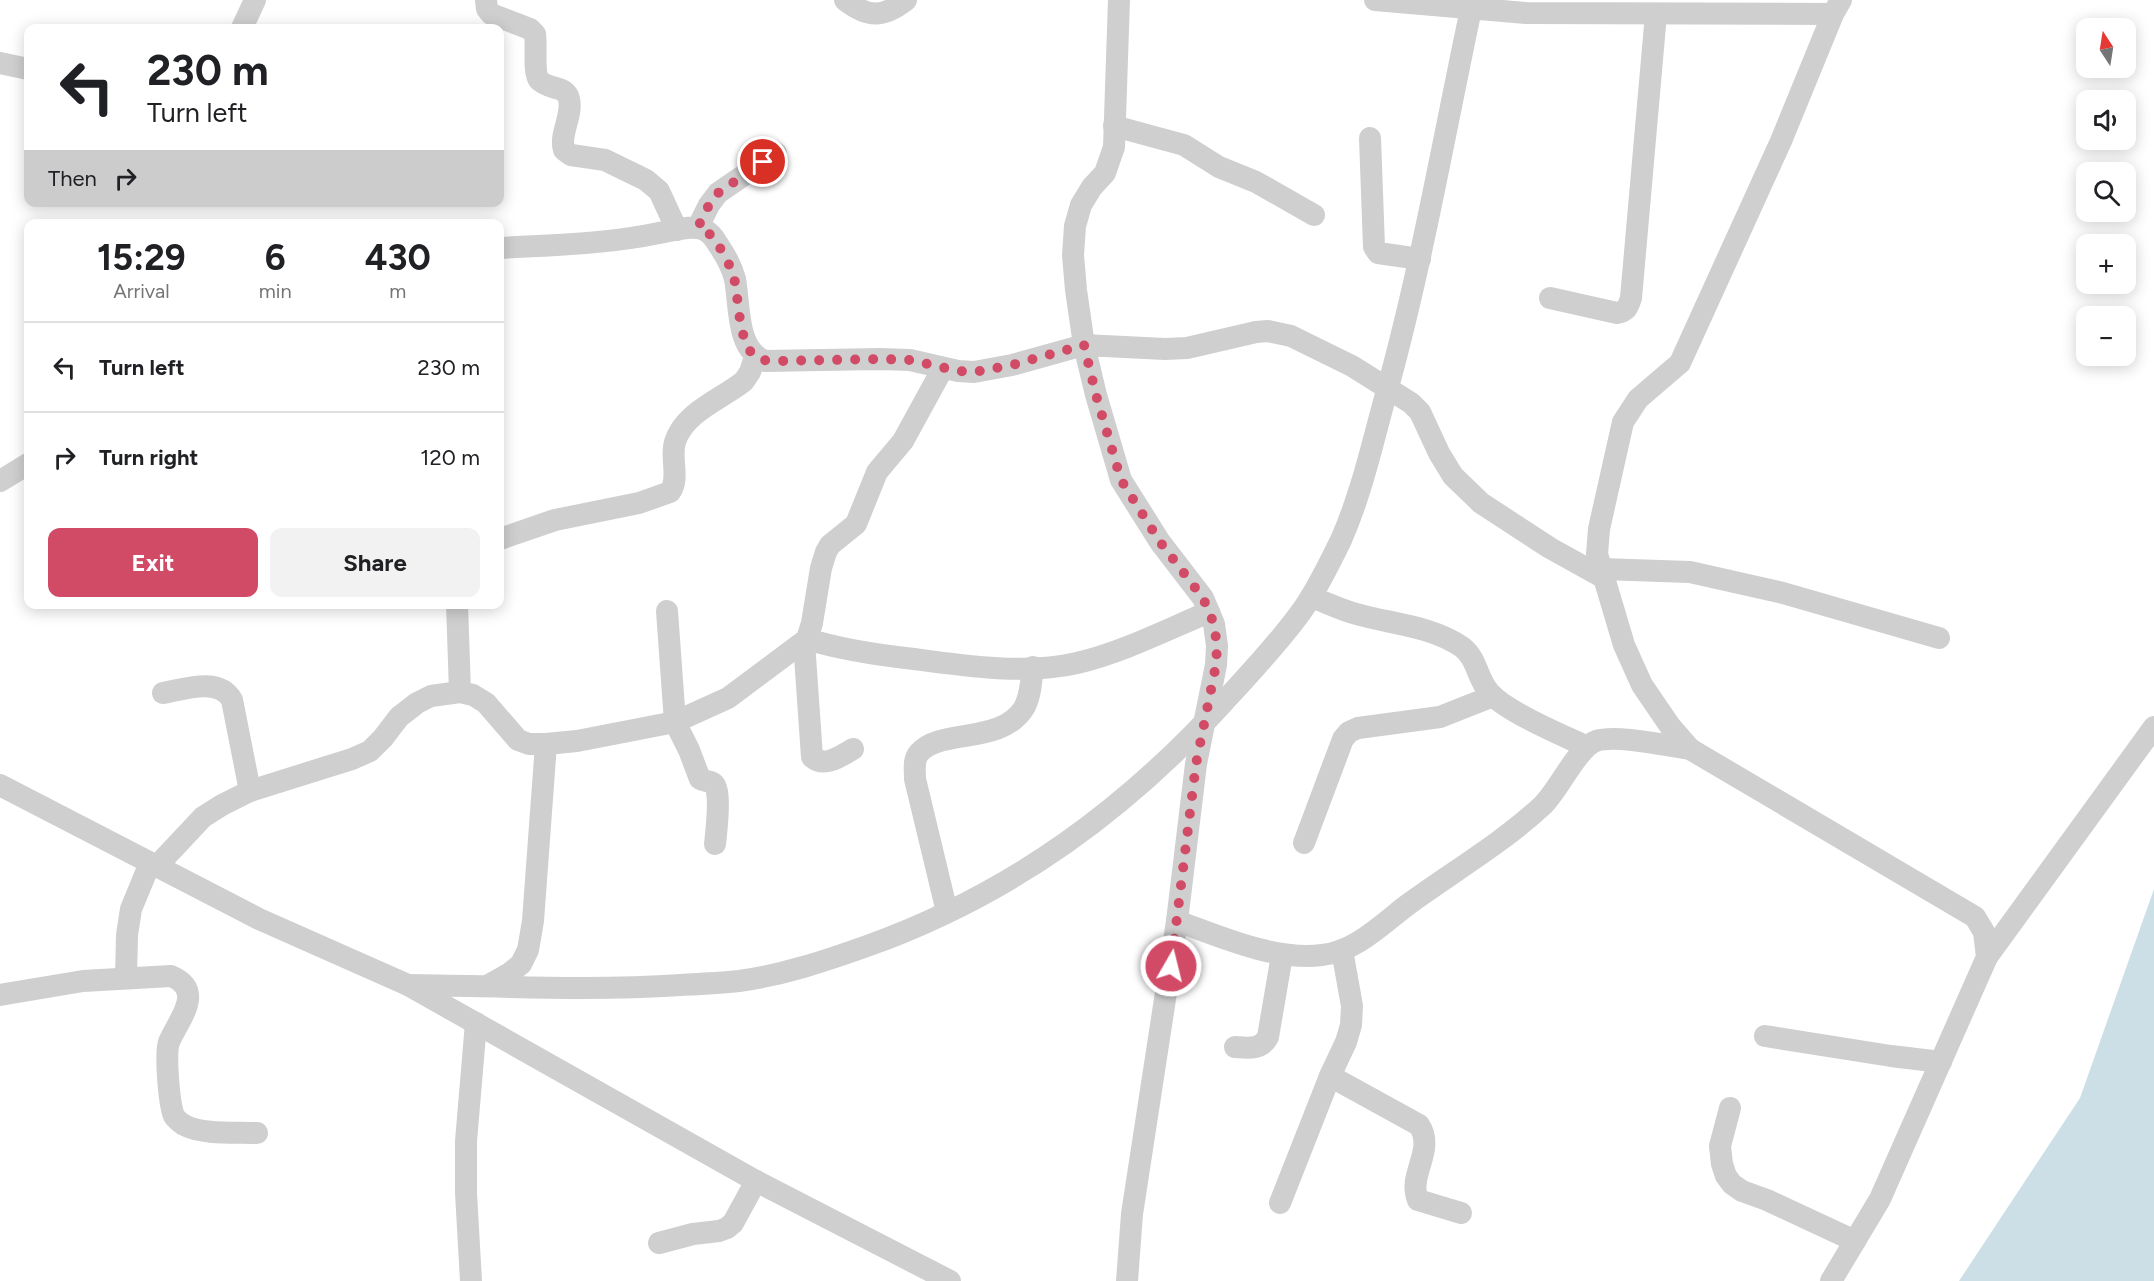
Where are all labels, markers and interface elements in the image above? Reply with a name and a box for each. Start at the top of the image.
north arrow [2076,18,2136,78]
map controls [2076,18,2136,366]
text: 230 m [147,45,269,96]
icon: left [48,48,126,126]
button: sound [2076,90,2136,150]
text: Turn left [147,96,247,129]
pin [737,136,788,187]
icon: arrive [746,145,779,178]
icon: right [109,162,142,195]
button: search [2076,162,2136,222]
text: Then [48,165,97,192]
button: + [2076,234,2136,294]
text: 15:29 [97,236,186,279]
text: 6 [265,236,286,279]
text: 430 [365,236,431,279]
text: Arrival [113,279,170,303]
text: min [259,279,292,303]
text: m [389,279,406,303]
button: − [2076,306,2136,366]
icon: left [48,351,81,384]
text: Turn left [99,354,185,381]
text: 230 m [417,354,480,381]
icon: right [48,441,81,474]
text: Turn right [99,444,198,471]
text: 120 m [420,444,480,471]
button: Exit [48,528,258,597]
button: Share [270,528,480,597]
position arrow [1139,934,1203,998]

